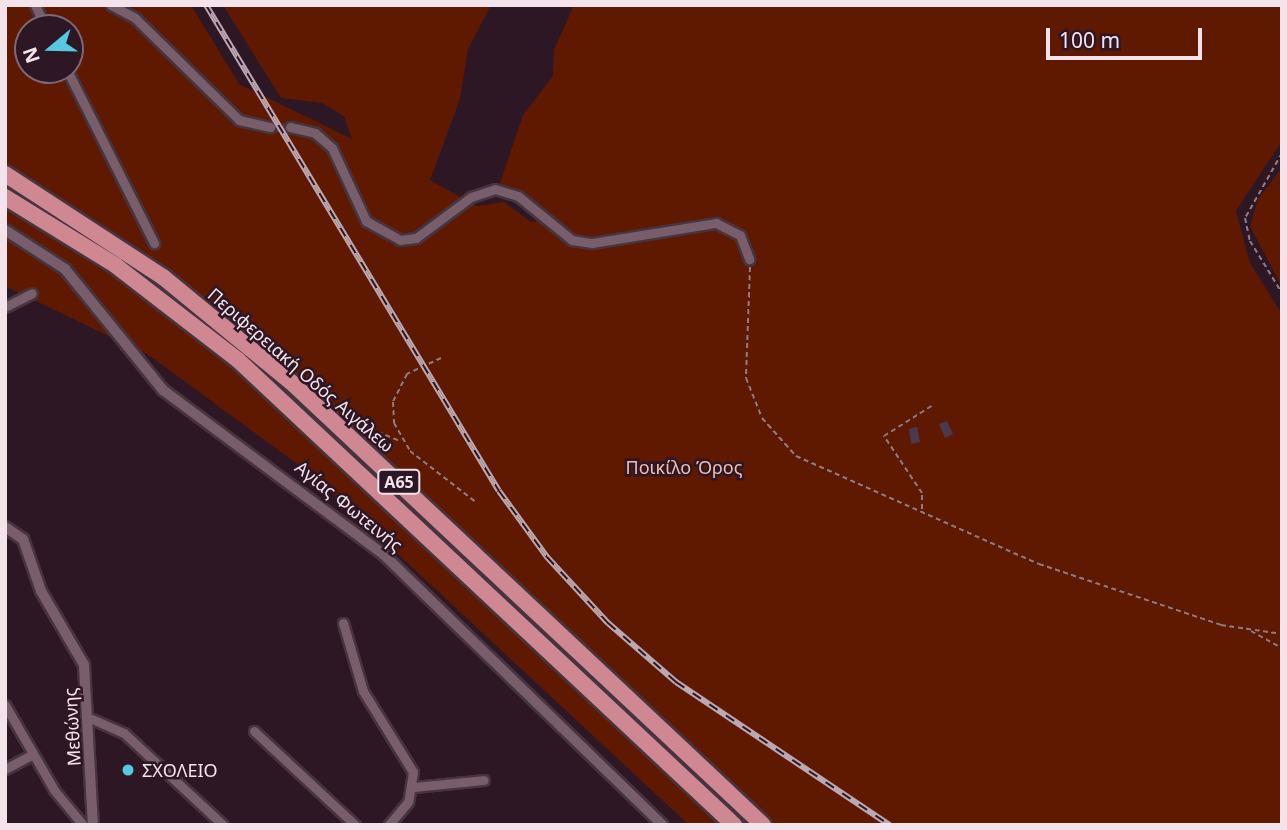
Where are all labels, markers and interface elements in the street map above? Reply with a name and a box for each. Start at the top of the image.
north arrow [14,14,84,84]
scale bar [1049,14,1205,58]
text: 100 m [1059,26,1120,54]
text: N [16,44,46,67]
street label: Περιφερειακή Οδός Αιγάλεω [204,283,398,457]
street label: Αγίας Φωτεινής [291,456,407,556]
park label: Ποικίλο Όρος [626,456,742,478]
road number: Α65 [376,470,422,495]
street label: Μεθώνης [59,687,85,767]
place label: ΣΧΟΛΕΙΟ [142,759,218,781]
marker: ΣΧΟΛΕΙΟ [120,762,136,778]

